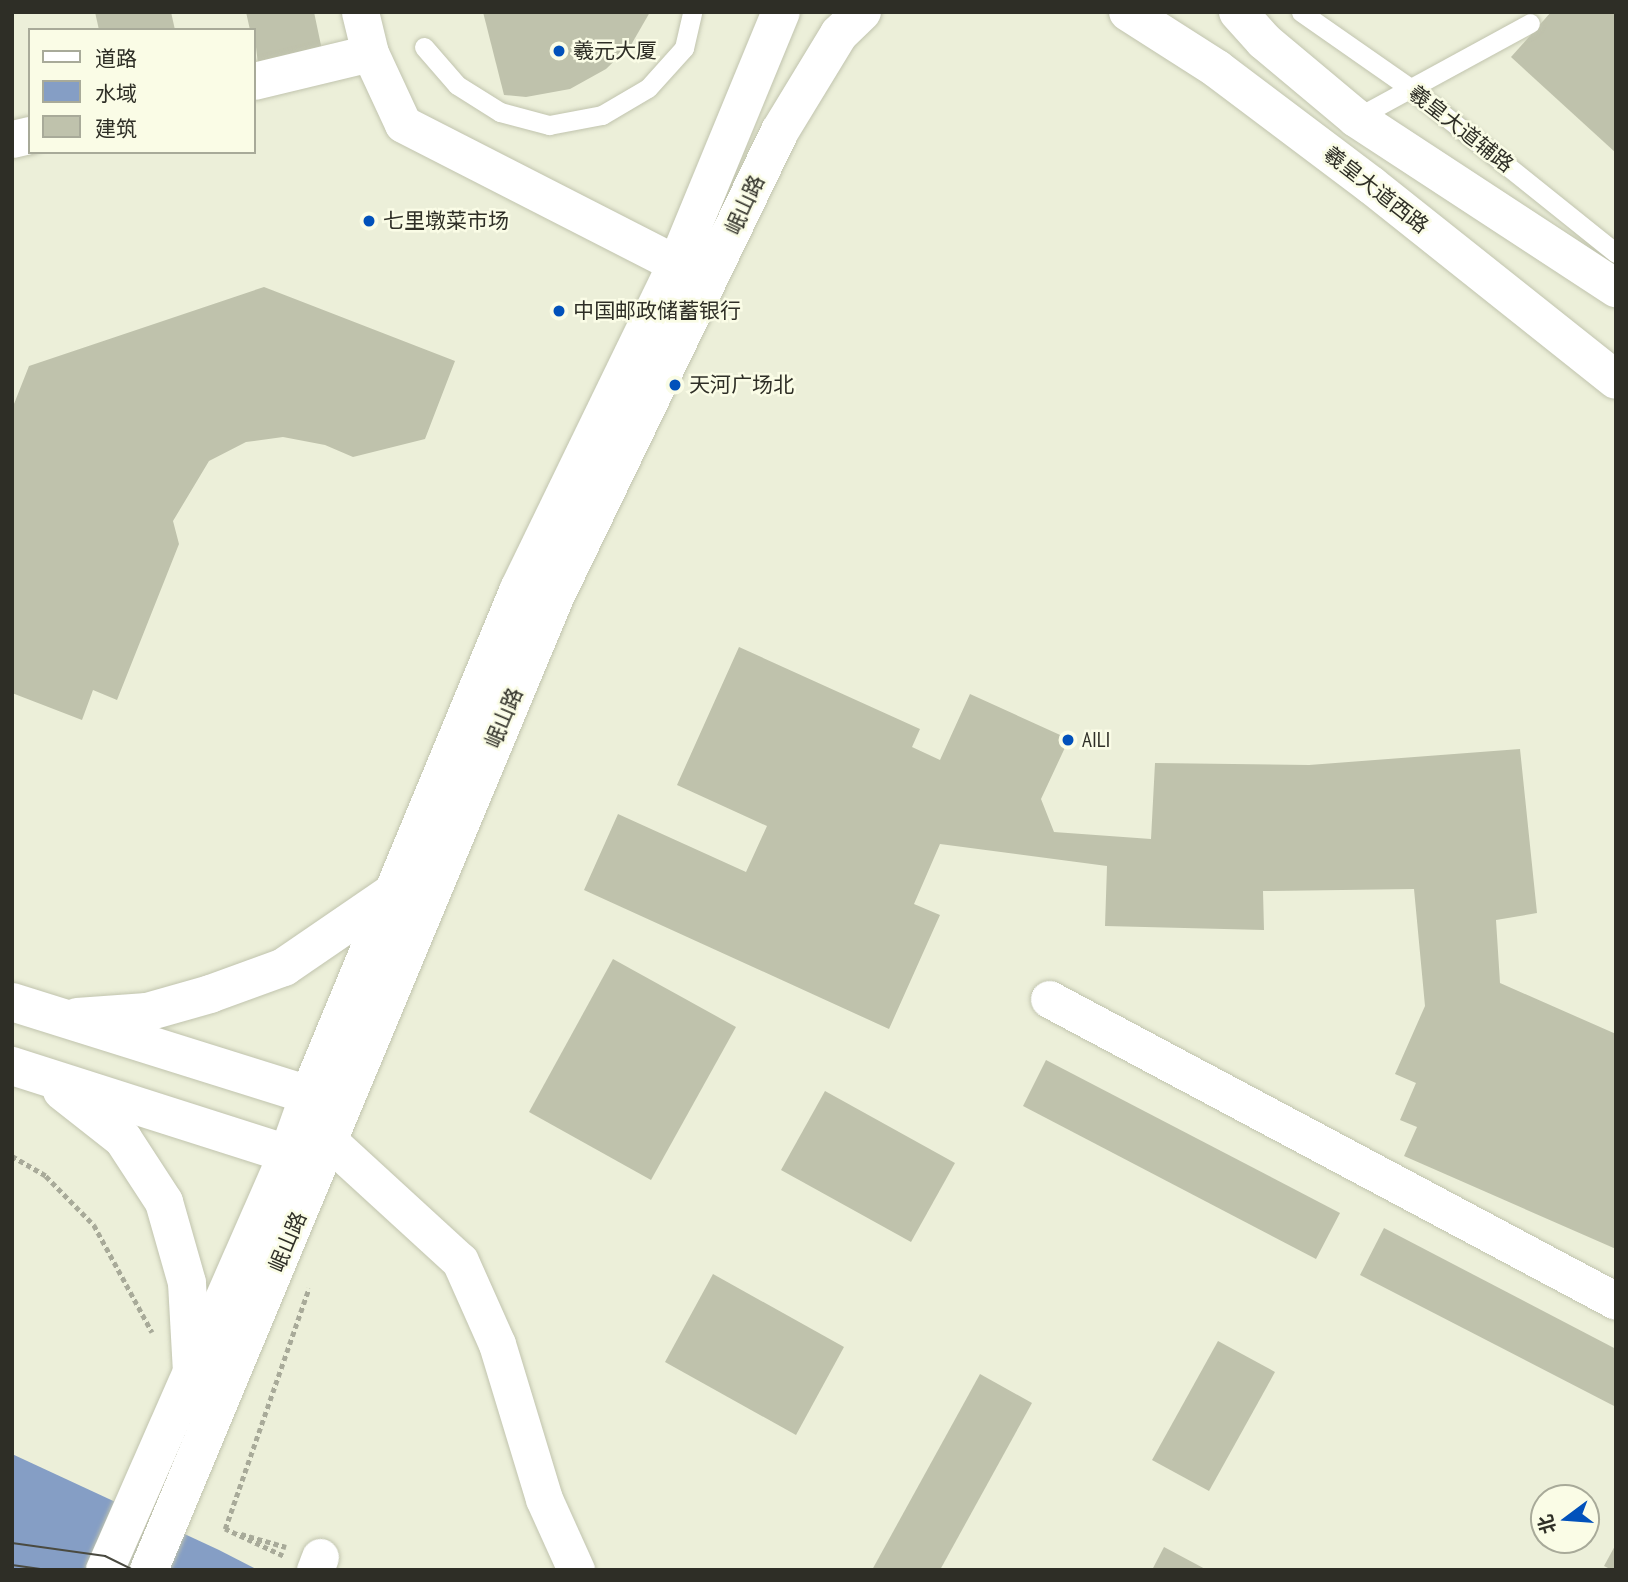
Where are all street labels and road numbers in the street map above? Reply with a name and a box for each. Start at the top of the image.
street label: 羲皇大道辅路 [1404,80,1518,178]
street label: 羲皇大道西路 [1319,141,1433,239]
street label: 岷山路 [720,171,770,239]
street label: 岷山路 [480,684,528,752]
street label: 岷山路 [264,1208,312,1276]

